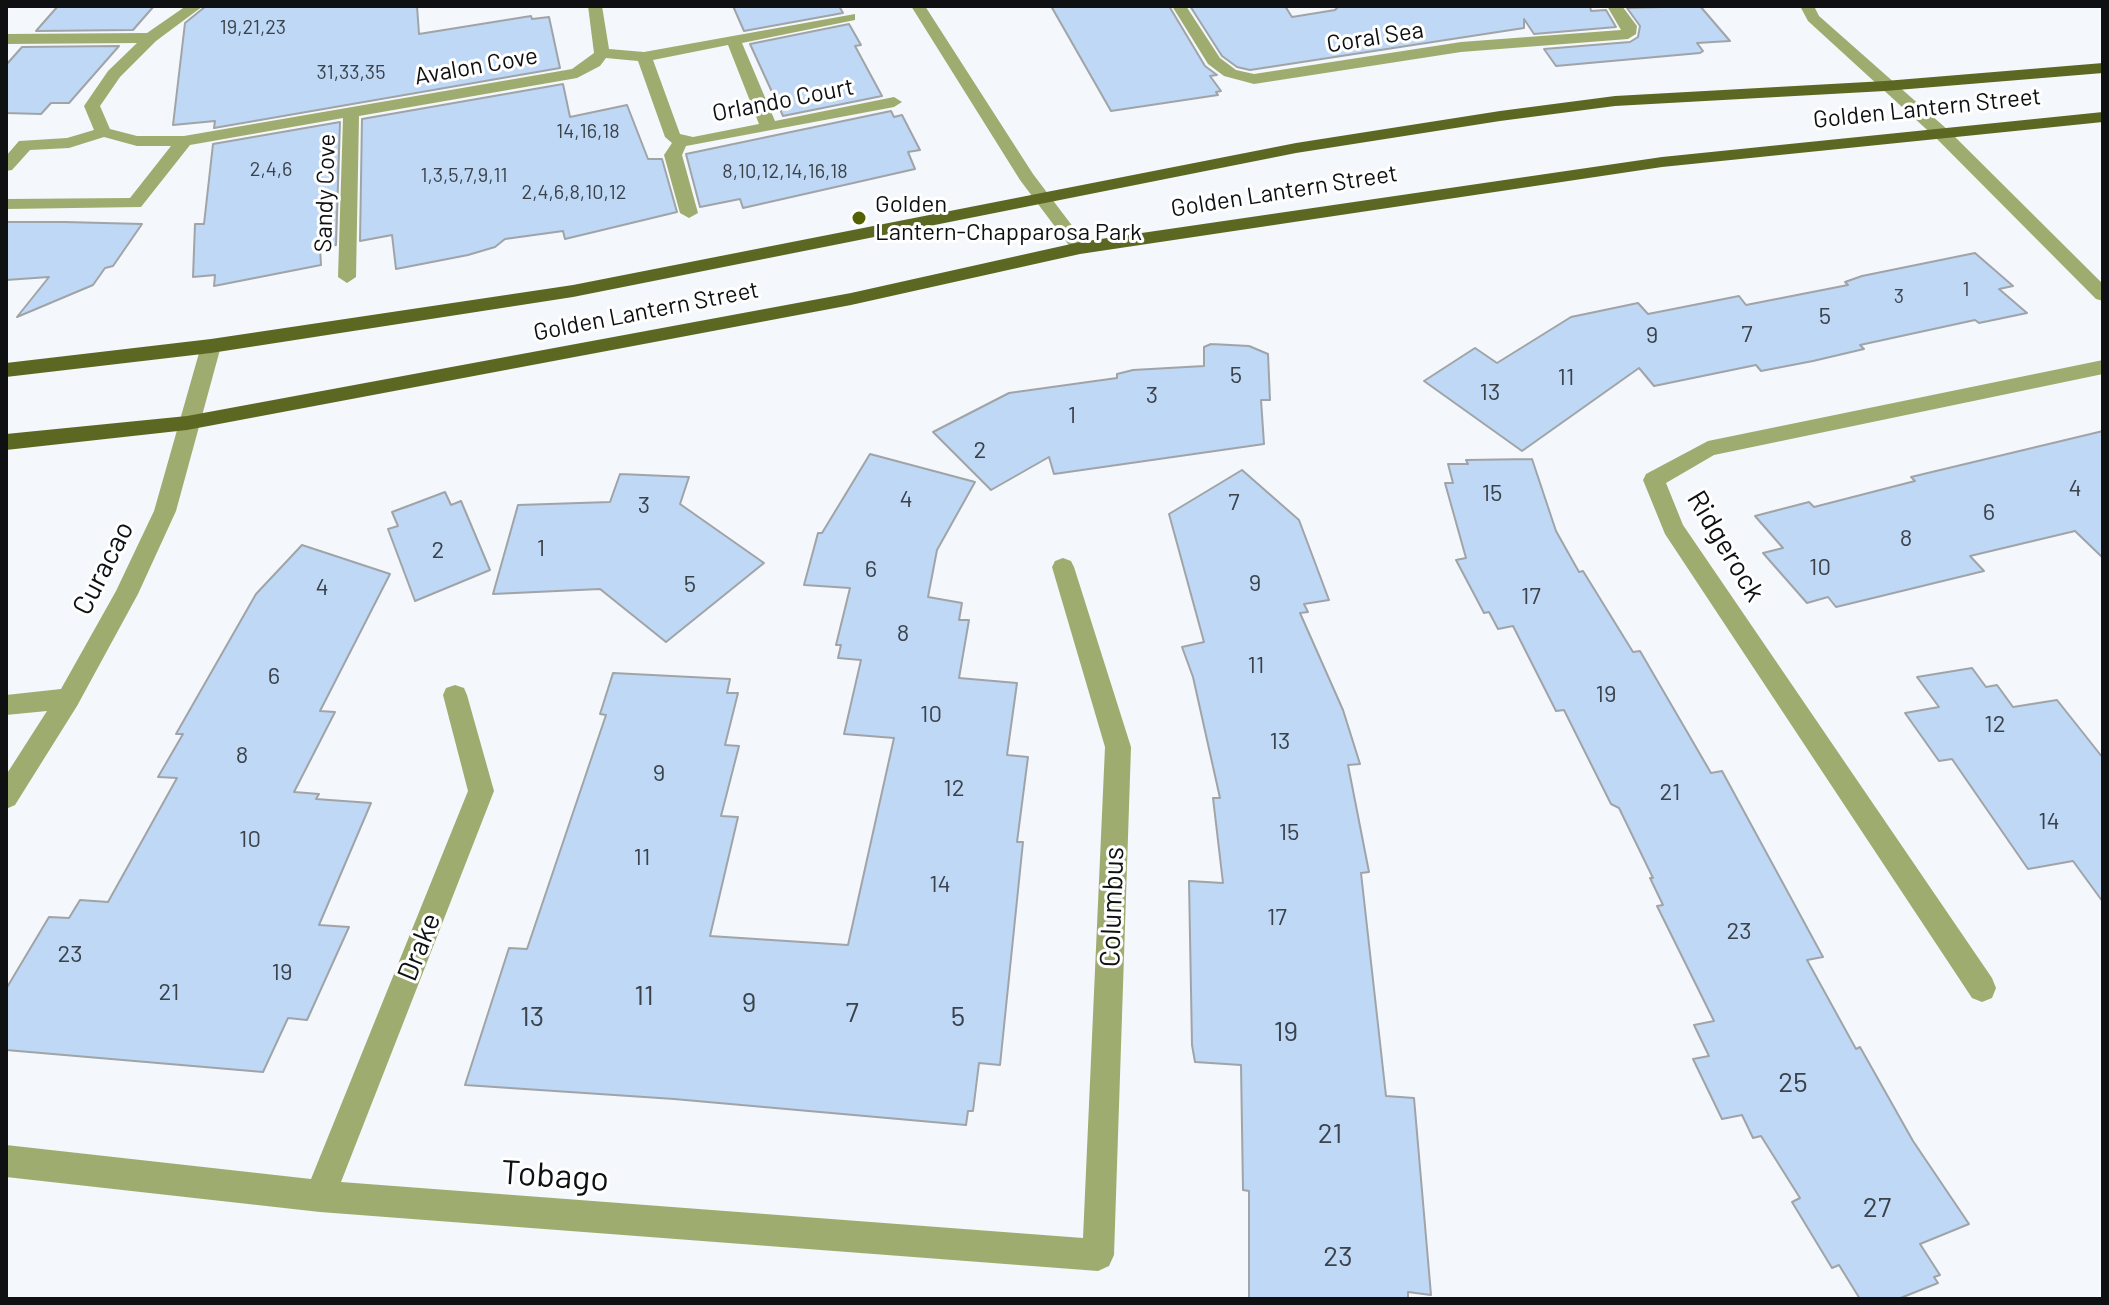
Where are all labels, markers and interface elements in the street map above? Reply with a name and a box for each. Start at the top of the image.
house number: 19,21,23 [220,15,286,39]
street label: Coral Sea [1324,15,1426,59]
street label: Avalon Cove [412,41,540,91]
house number: 31,33,35 [317,60,385,84]
street label: Orlando Court [710,72,856,128]
street label: Golden Lantern Street [1812,82,2042,134]
house number: 14,16,18 [556,119,620,143]
street label: Sandy Cove [309,133,341,253]
house number: 2,4,6 [250,157,292,181]
house number: 8,10,12,14,16,18 [722,159,848,183]
street label: Golden Lantern Street [1169,159,1399,223]
house number: 1,3,5,7,9,11 [420,163,508,187]
house number: 2,4,6,8,10,12 [522,180,626,204]
place label: Golden Lantern-Chapparosa Park [875,190,1142,246]
marker: Golden Lantern-Chapparosa Park [850,209,868,227]
street label: Golden Lantern Street [531,275,761,347]
house number: 1 [1963,277,1969,301]
house number: 3 [1894,284,1904,308]
house number: 5 [1819,302,1831,330]
house number: 7 [1741,320,1753,348]
house number: 9 [1646,321,1658,349]
house number: 5 [1230,361,1242,389]
house number: 11 [1558,363,1574,391]
house number: 13 [1480,378,1500,406]
house number: 3 [1146,381,1158,409]
house number: 1 [1068,401,1076,429]
house number: 2 [974,436,986,464]
house number: 4 [2068,474,2082,502]
house number: 15 [1482,479,1502,507]
street label: Ridgerock [1680,484,1772,608]
house number: 4 [899,485,913,513]
house number: 7 [1228,488,1240,516]
house number: 3 [638,491,650,519]
house number: 6 [1983,498,1995,526]
street label: Curacao [65,516,141,620]
house number: 8 [1900,524,1912,552]
house number: 1 [537,534,545,562]
house number: 2 [432,536,444,564]
house number: 10 [1809,553,1831,581]
house number: 6 [865,555,877,583]
house number: 9 [1249,569,1261,597]
house number: 5 [684,570,696,598]
house number: 4 [315,573,329,601]
house number: 17 [1521,582,1541,610]
house number: 8 [897,619,909,647]
house number: 11 [1248,651,1264,679]
house number: 6 [268,662,280,690]
house number: 19 [1596,680,1616,708]
house number: 10 [920,700,942,728]
house number: 12 [1984,710,2006,738]
house number: 13 [1270,727,1290,755]
house number: 8 [236,741,248,769]
house number: 9 [653,759,665,787]
house number: 12 [943,774,965,802]
house number: 21 [1660,778,1680,806]
house number: 14 [2038,807,2060,835]
house number: 15 [1279,818,1299,846]
house number: 10 [239,825,261,853]
house number: 11 [634,843,650,871]
street label: Columbus [1093,846,1131,968]
house number: 14 [929,870,951,898]
house number: 17 [1267,903,1287,931]
street label: Drake [390,908,448,986]
house number: 23 [1726,917,1752,945]
house number: 23 [57,940,83,968]
house number: 19 [272,958,292,986]
house number: 21 [159,978,179,1006]
house number: 11 [634,979,654,1013]
house number: 9 [742,986,756,1020]
house number: 7 [845,996,859,1030]
house number: 13 [520,1000,544,1034]
house number: 5 [951,1000,965,1034]
house number: 19 [1274,1015,1298,1049]
house number: 25 [1778,1066,1808,1100]
house number: 21 [1318,1117,1342,1151]
street label: Tobago [500,1152,610,1200]
house number: 27 [1863,1191,1891,1225]
house number: 23 [1323,1240,1353,1274]

